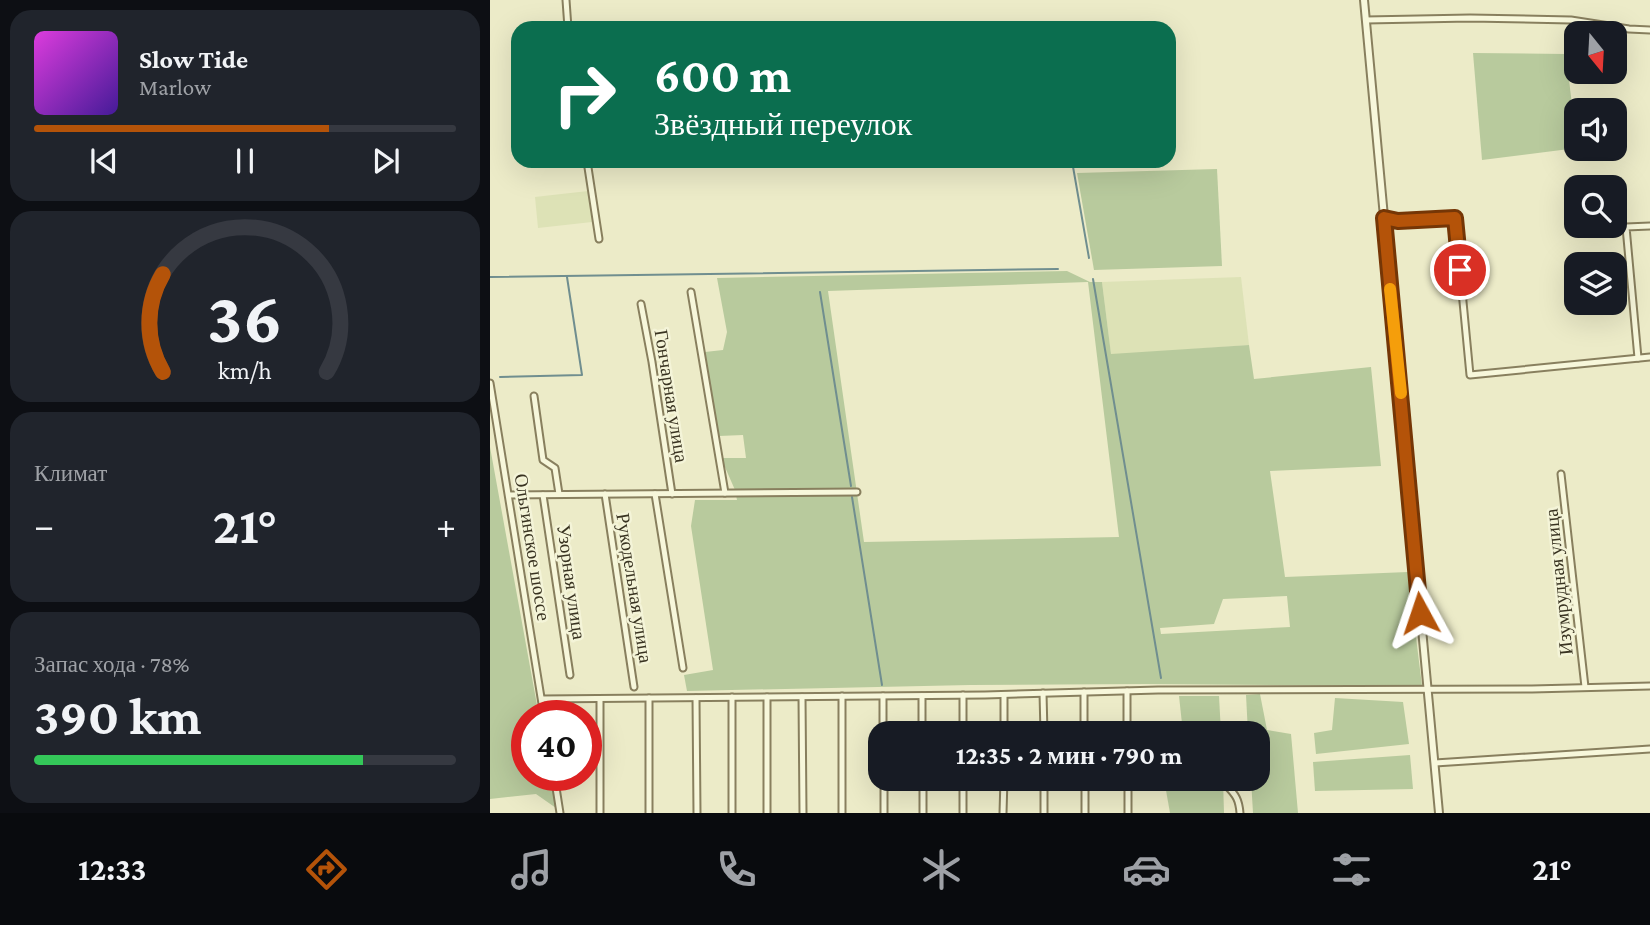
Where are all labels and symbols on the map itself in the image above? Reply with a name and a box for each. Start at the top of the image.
north arrow [1564,21,1628,84]
pin [1430,240,1490,300]
street label: Гончарная улица [651,328,692,465]
street label: Ольгинское шоссе [511,472,554,622]
street label: Изумрудная улица [1540,507,1577,656]
street label: Рукодельная улица [612,512,657,665]
street label: Узорная улица [553,523,590,642]
position arrow [1383,576,1457,650]
speed limit sign: 40 [511,700,602,791]

